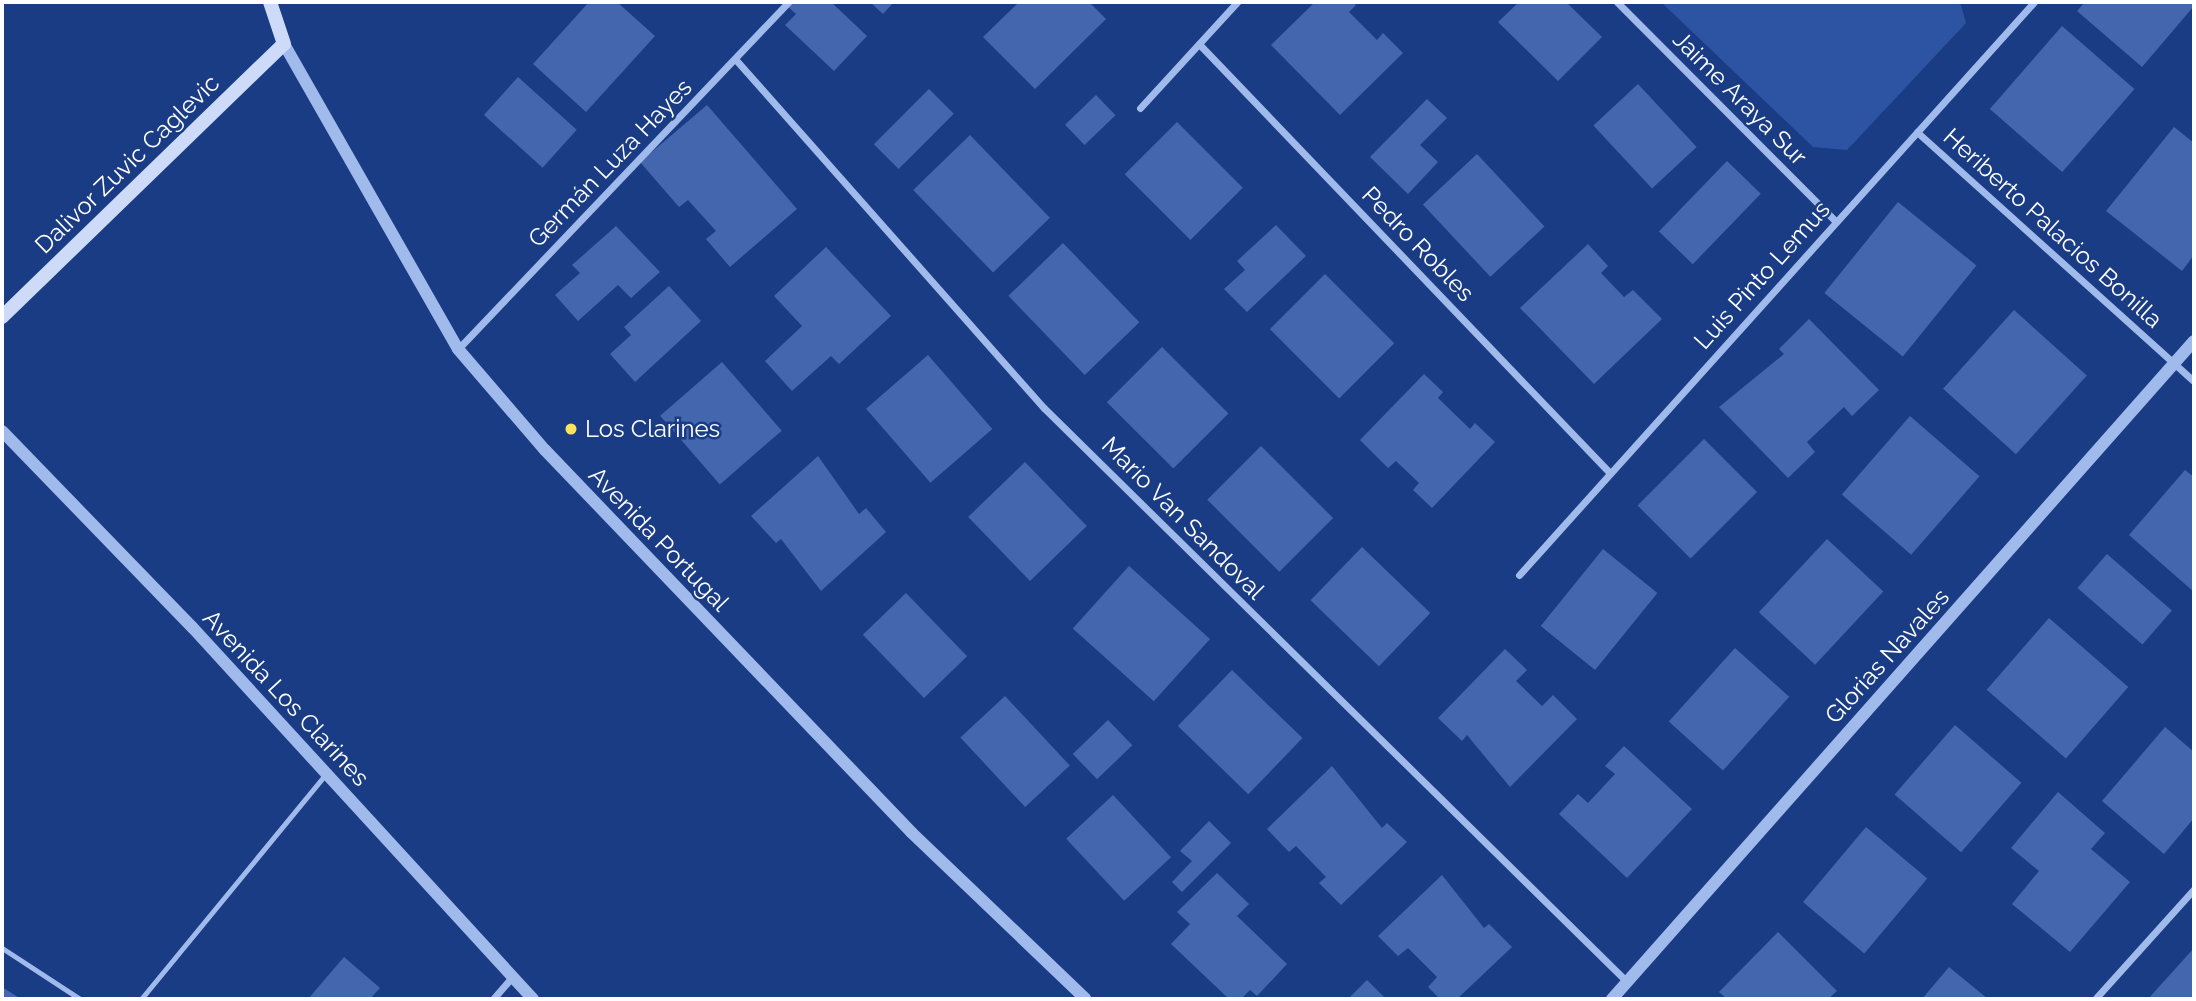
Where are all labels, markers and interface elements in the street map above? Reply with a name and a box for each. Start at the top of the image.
street label: Jaime Araya Sur [1667,25,1813,171]
street label: Dalivor Zuvic Caglevic [29,68,225,260]
street label: Germán Luza Hayes [522,73,698,253]
street label: Heriberto Palacios Bonilla [1938,122,2168,334]
street label: Pedro Robles [1356,181,1480,307]
street label: Luis Pinto Lemus [1688,195,1836,355]
place label: Los Clarines [585,415,720,443]
marker: Los Clarines [563,421,579,437]
street label: Mario Van Sandoval [1095,430,1271,606]
street label: Avenida Portugal [583,461,735,617]
street label: Glorias Navales [1819,583,1955,729]
street label: Avenida Los Clarines [197,604,375,792]

